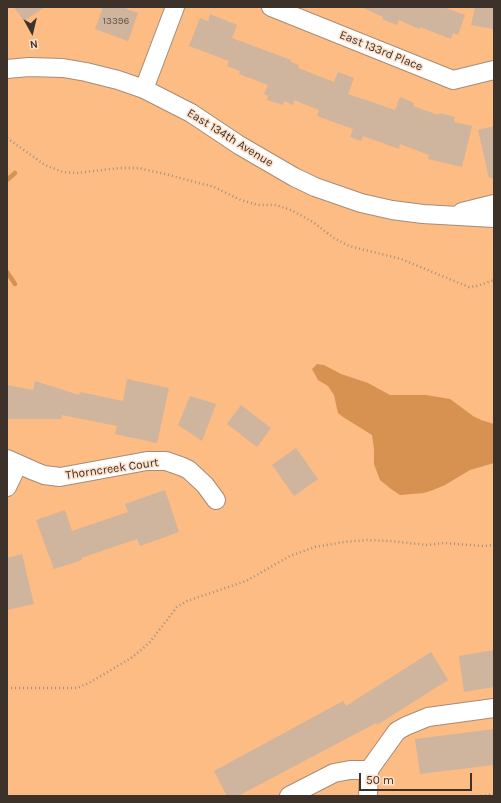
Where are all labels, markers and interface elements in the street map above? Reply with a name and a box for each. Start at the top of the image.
north arrow [12,12,52,52]
house number: 13396 [103,15,129,27]
street label: East 133rd Place [337,28,425,74]
text: N [29,37,39,51]
street label: East 134th Avenue [184,106,276,170]
street label: Thorncreek Court [65,455,159,483]
scale bar [361,765,474,791]
text: 50 m [366,773,394,787]

